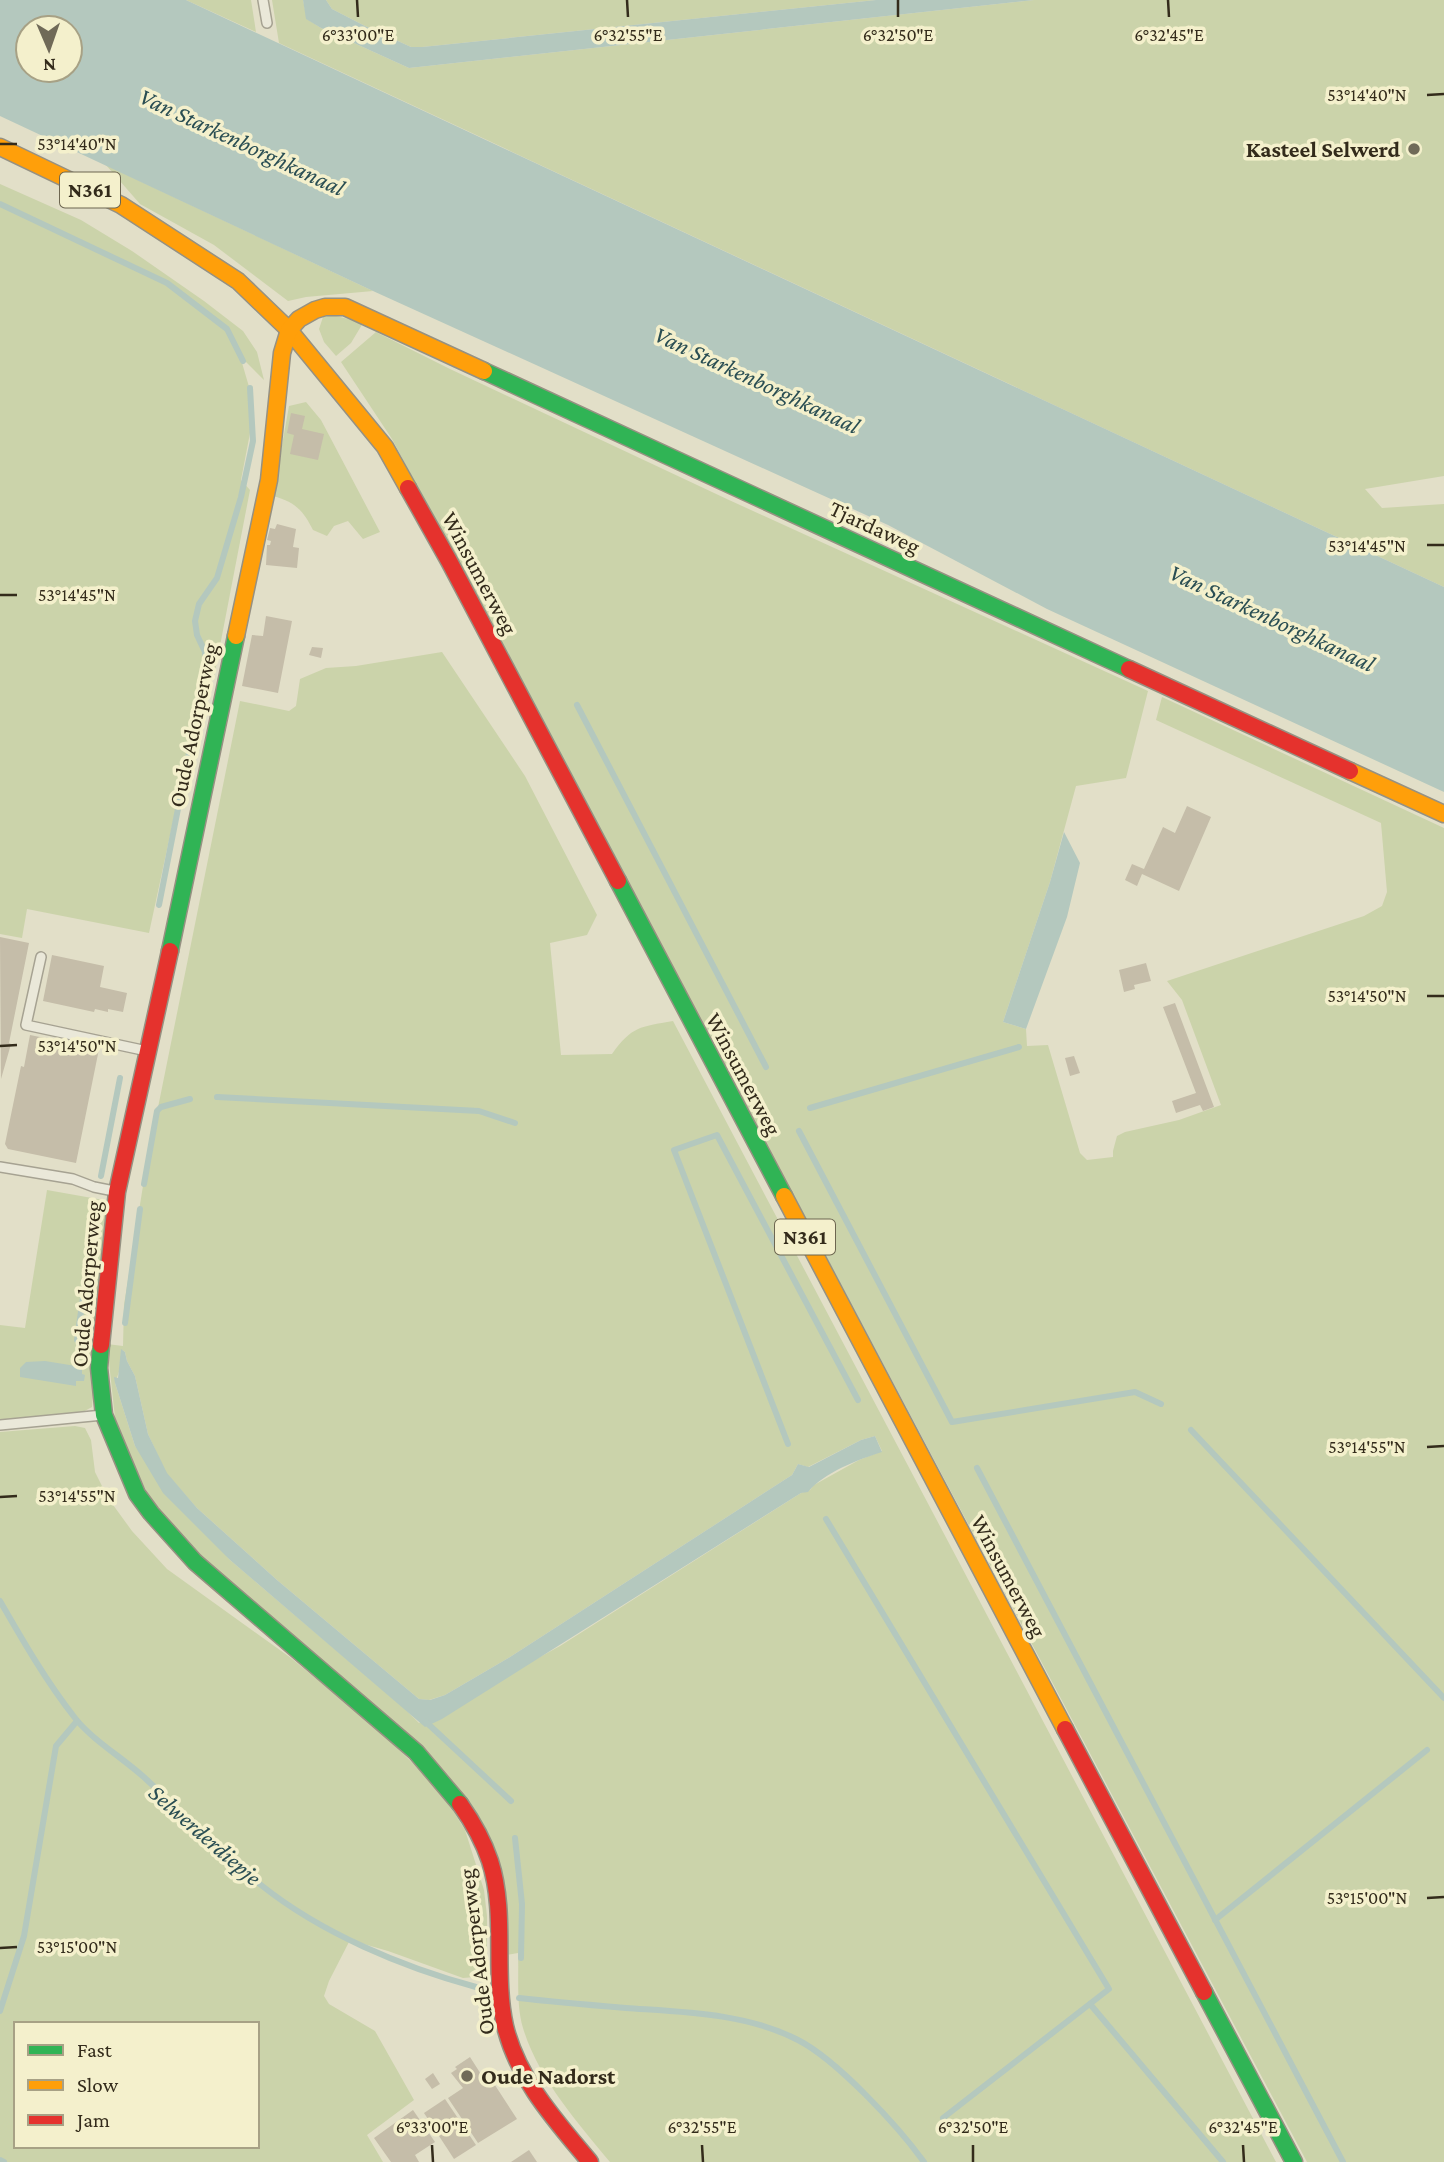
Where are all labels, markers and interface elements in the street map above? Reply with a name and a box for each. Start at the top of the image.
north arrow [14,14,84,84]
text: 6°33'00"E [322,25,394,45]
text: 6°32'55"E [593,25,663,45]
text: 6°32'50"E [863,25,934,45]
text: 6°32'45"E [1134,25,1204,45]
text: N [43,55,56,76]
water label: Van Starkenborghkanaal [135,82,350,201]
text: 53°14'40"N [1327,85,1407,105]
text: 53°14'40"N [37,134,117,154]
place label: Kasteel Selwerd [1246,136,1400,162]
marker: Kasteel Selwerd [1406,141,1422,157]
road number: N361 [60,172,120,208]
water label: Van Starkenborghkanaal [650,320,865,439]
street label: Tjardaweg [826,495,924,559]
street label: Winsumerweg [437,507,523,639]
text: 53°14'45"N [1328,536,1406,556]
water label: Van Starkenborghkanaal [1165,558,1380,677]
text: 53°14'45"N [38,585,116,605]
street label: Oude Adorperweg [163,641,223,809]
text: 53°14'50"N [1327,986,1407,1006]
street label: Winsumerweg [701,1008,787,1140]
text: 53°14'50"N [37,1036,117,1056]
street label: Oude Adorperweg [66,1200,106,1368]
road number: N361 [775,1220,835,1254]
text: 53°14'55"N [1328,1437,1406,1457]
text: 53°14'55"N [38,1486,116,1506]
street label: Winsumerweg [966,1510,1052,1642]
water label: Selwerderdiepje [143,1779,267,1891]
street label: Oude Adorperweg [453,1867,499,2037]
text: 53°15'00"N [1327,1888,1407,1908]
text: 53°15'00"N [37,1937,117,1957]
legend [14,2022,259,2148]
text: Fast [77,2038,113,2062]
place label: Oude Nadorst [481,2063,616,2089]
marker: Oude Nadorst [459,2068,475,2084]
text: Slow [77,2073,119,2097]
text: Jam [75,2108,110,2132]
text: 6°33'00"E [396,2117,468,2137]
text: 6°32'55"E [667,2117,737,2137]
text: 6°32'50"E [938,2117,1009,2137]
text: 6°32'45"E [1208,2117,1278,2137]

